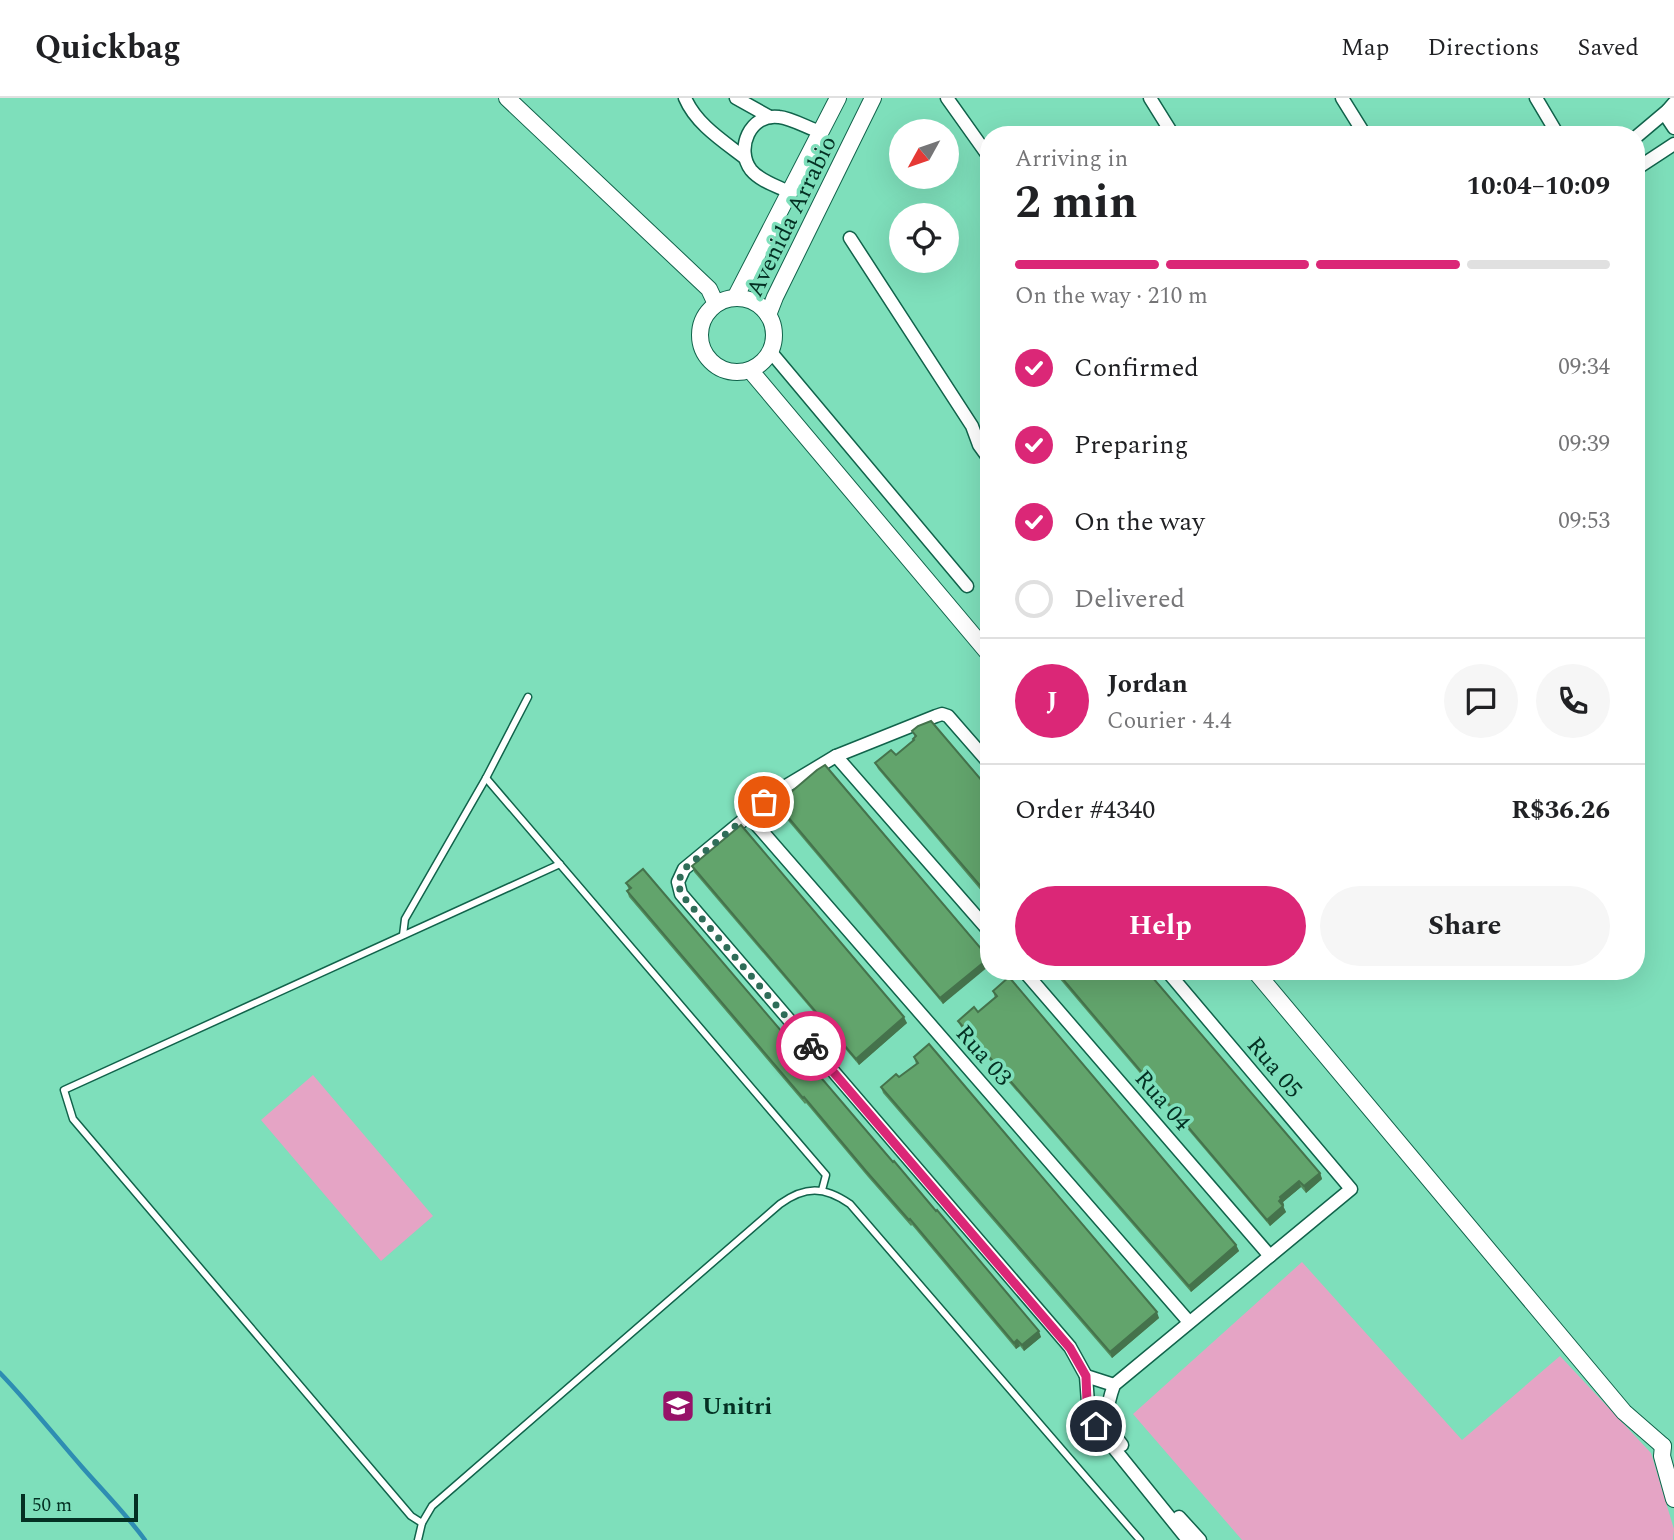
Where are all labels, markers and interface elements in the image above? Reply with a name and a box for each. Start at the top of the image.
text: Quickbag [35,23,181,73]
text: Map [1341,30,1389,66]
text: Directions [1427,30,1539,66]
text: Saved [1577,30,1639,66]
north arrow [889,119,959,189]
map controls [889,119,959,273]
street label: Avenida Arrabio [737,130,847,303]
text: Arriving in [1015,142,1128,177]
text: 10:04–10:09 [1466,166,1610,206]
text: 2 min [1015,168,1137,238]
button: locate [889,203,959,273]
text: On the way · 210 m [1015,279,1208,314]
text: Confirmed [1074,348,1199,388]
icon: check [1015,349,1053,387]
text: 09:34 [1558,350,1610,385]
text: Preparing [1074,425,1188,465]
icon: check [1015,426,1053,464]
text: 09:39 [1558,427,1610,462]
text: On the way [1074,502,1205,542]
icon: check [1015,503,1053,541]
text: 09:53 [1558,504,1610,539]
text: Delivered [1074,579,1185,619]
text: Jordan [1107,664,1188,704]
button: chat [1444,664,1518,738]
button: phone [1536,664,1610,738]
text: J [1046,681,1058,721]
text: Courier · 4.4 [1107,704,1232,739]
pin [734,772,794,832]
icon: bag [745,783,783,821]
text: Order #4340 [1015,790,1155,830]
text: R$36.26 [1511,790,1610,830]
button: Help [1015,886,1306,966]
button: Share [1320,886,1610,966]
courier [776,1011,846,1081]
street label: Rua 03 [946,1017,1020,1094]
icon: bike [792,1027,830,1065]
street label: Rua 05 [1238,1029,1311,1106]
street label: Rua 04 [1125,1062,1199,1139]
school or university icon: Unitri [659,1387,697,1425]
place label: Unitri [702,1389,772,1425]
pin [1066,1396,1126,1456]
icon: home [1077,1407,1115,1445]
scale bar [21,1491,138,1523]
text: 50 m [32,1491,72,1520]

